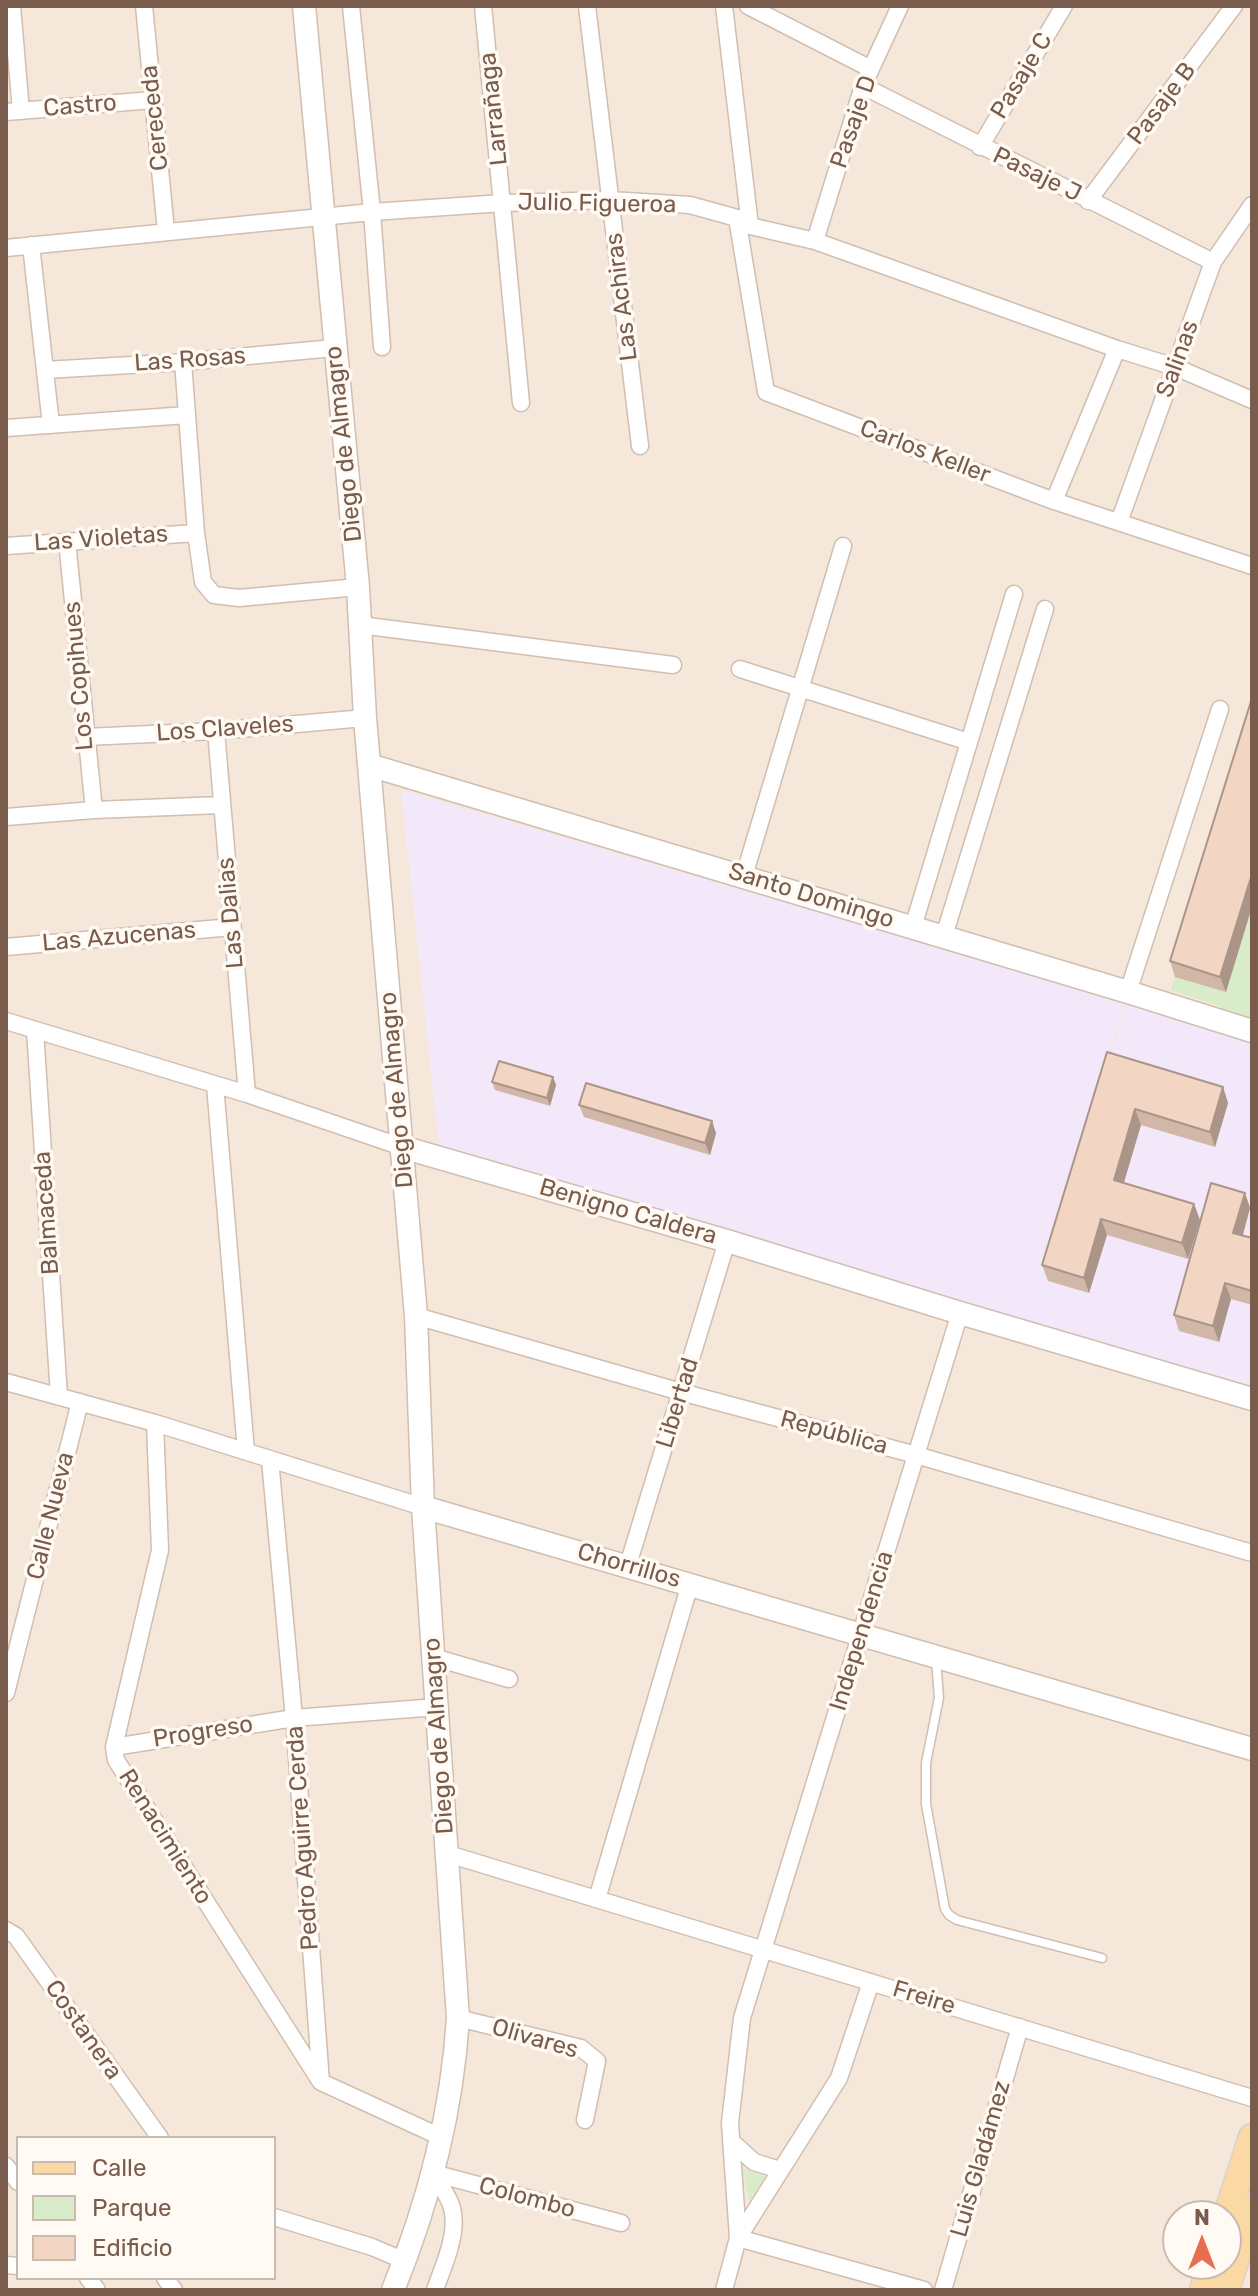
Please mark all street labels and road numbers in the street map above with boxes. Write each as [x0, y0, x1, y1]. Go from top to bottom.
street label: Pasaje C [985, 28, 1059, 124]
street label: Larrañaga [474, 51, 514, 167]
street label: Pasaje B [1122, 57, 1202, 151]
street label: Cereceda [135, 64, 175, 172]
street label: Pasaje D [825, 72, 883, 172]
street label: Castro [42, 88, 118, 124]
street label: Pasaje J [988, 141, 1086, 209]
street label: Julio Figueroa [517, 188, 677, 220]
street label: Las Achiras [600, 231, 644, 363]
street label: Salinas [1151, 317, 1205, 401]
street label: Las Rosas [133, 342, 247, 378]
street label: Diego de Almagro [319, 345, 369, 543]
street label: Carlos Keller [856, 414, 994, 490]
street label: Las Violetas [33, 520, 169, 558]
street label: Los Copihues [58, 600, 100, 752]
street label: Los Claveles [155, 710, 295, 748]
street label: Las Dalias [212, 856, 250, 970]
street label: Santo Domingo [725, 857, 897, 935]
street label: Las Azucenas [41, 916, 197, 958]
street label: Diego de Almagro [374, 991, 420, 1189]
street label: Balmaceda [28, 1150, 66, 1276]
street label: Benigno Caldera [536, 1173, 720, 1251]
street label: Libertad [651, 1354, 705, 1452]
street label: República [777, 1405, 891, 1461]
street label: Calle Nueva [21, 1449, 81, 1583]
street label: Chorrillos [574, 1538, 684, 1594]
street label: Independencia [824, 1548, 900, 1714]
street label: Diego de Almagro [418, 1637, 460, 1835]
street label: Progreso [151, 1710, 255, 1754]
street label: Pedro Aguirre Cerda [281, 1725, 325, 1951]
street label: Renacimiento [112, 1764, 218, 1910]
street label: Costanera [38, 1975, 128, 2085]
street label: Freire [889, 1975, 959, 2021]
street label: Olivares [488, 2013, 582, 2065]
street label: Luis Gladámez [945, 2077, 1017, 2241]
street label: Colombo [476, 2171, 578, 2225]

